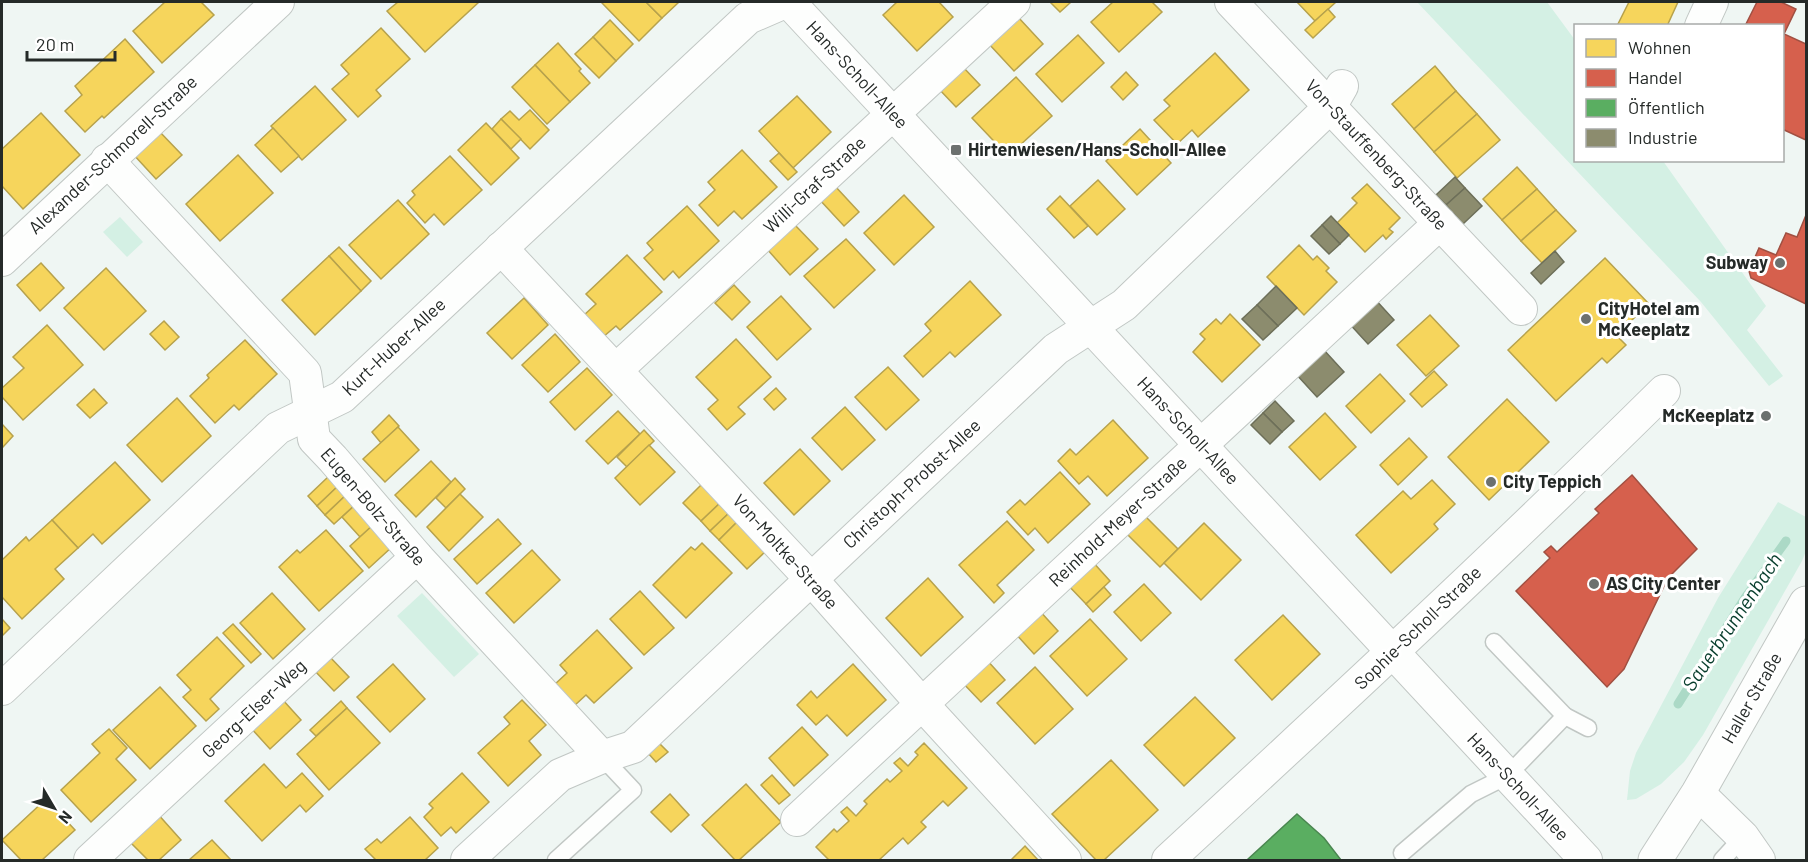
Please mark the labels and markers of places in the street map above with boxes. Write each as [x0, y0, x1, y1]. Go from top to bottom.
place label: Hirtenwiesen/Hans-Scholl-Allee [968, 138, 1226, 160]
marker: Hirtenwiesen/Hans-Scholl-Allee [949, 143, 963, 157]
place label: Subway [1706, 251, 1768, 273]
marker: Subway [1773, 256, 1787, 270]
place label: CityHotel am McKeeplatz [1598, 297, 1700, 340]
marker: CityHotel am McKeeplatz [1579, 312, 1593, 326]
place label: McKeeplatz [1662, 404, 1754, 426]
marker: McKeeplatz [1759, 409, 1773, 423]
place label: City Teppich [1503, 470, 1601, 492]
marker: City Teppich [1484, 475, 1498, 489]
place label: AS City Center [1606, 572, 1721, 594]
marker: AS City Center [1587, 577, 1601, 591]

